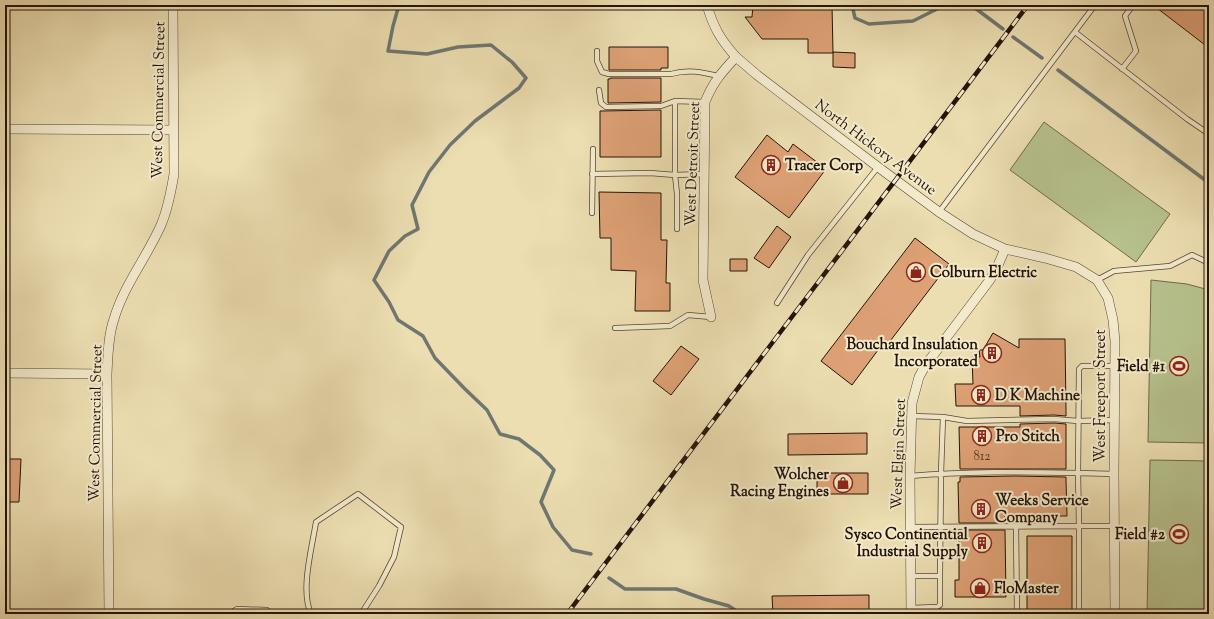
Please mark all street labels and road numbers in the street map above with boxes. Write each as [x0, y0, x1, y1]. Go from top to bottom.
street label: West Commercial Street [148, 21, 171, 179]
street label: North Hickory Avenue [810, 95, 941, 201]
street label: West Detroit Street [681, 101, 706, 227]
street label: West Freeport Street [1091, 329, 1112, 463]
street label: West Commercial Street [85, 344, 108, 502]
street label: West Elgin Street [887, 398, 912, 510]

